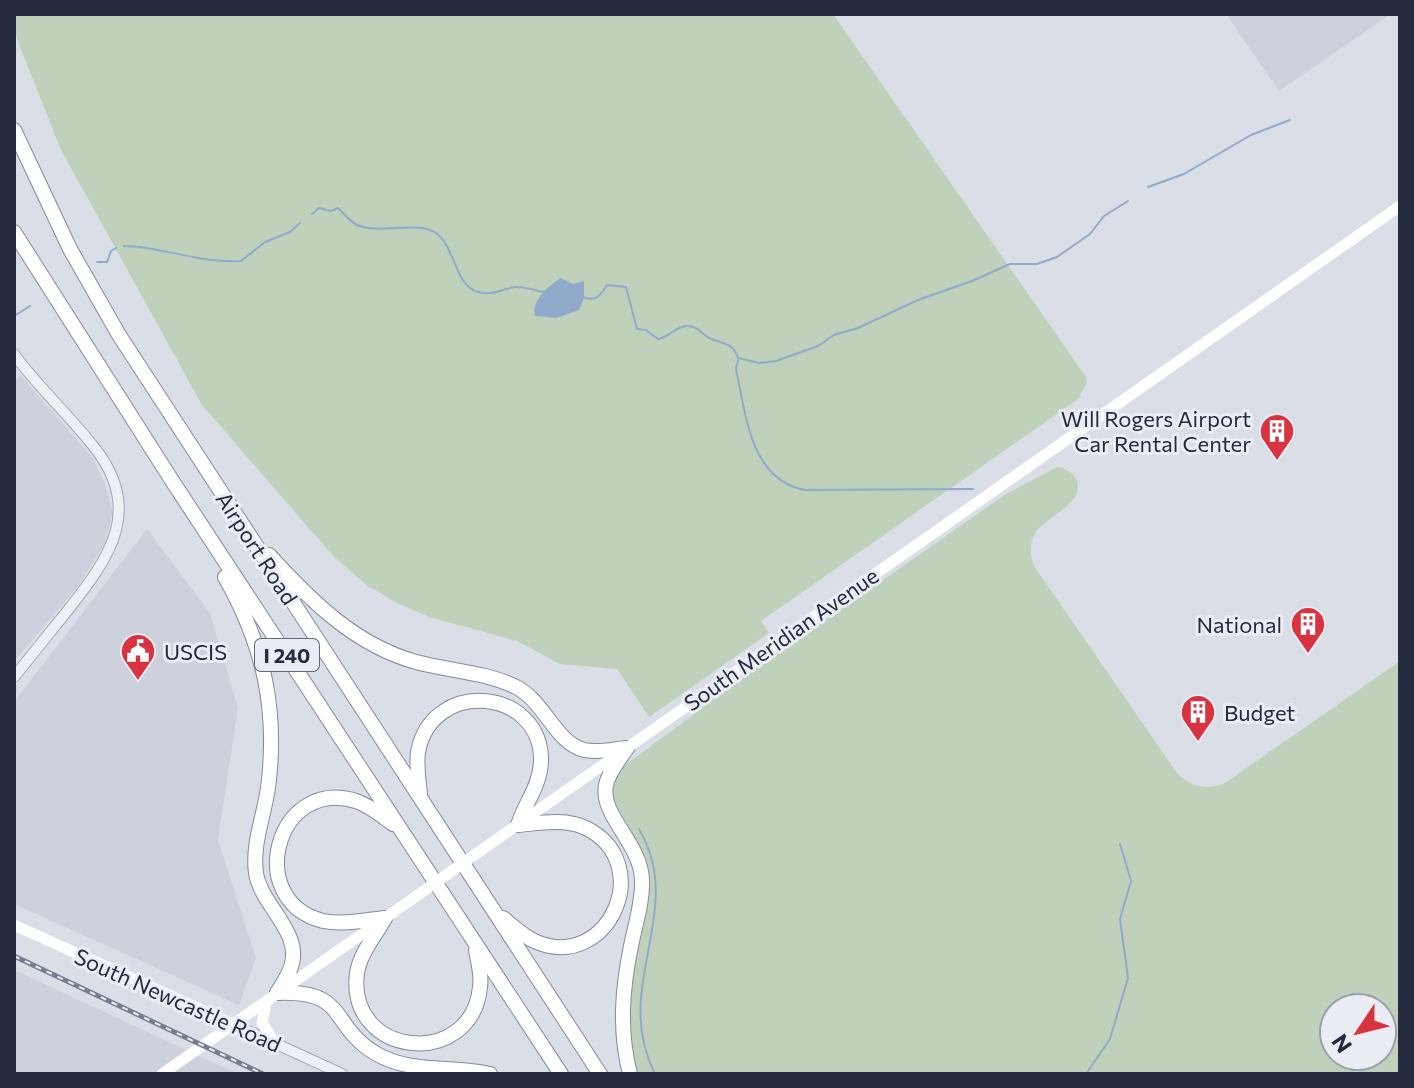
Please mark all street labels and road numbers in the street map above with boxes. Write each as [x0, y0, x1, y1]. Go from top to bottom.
street label: Airport Road [210, 486, 304, 610]
street label: South Meridian Avenue [679, 562, 883, 716]
road number: I 240 [255, 639, 319, 671]
street label: South Newcastle Road [70, 942, 286, 1058]

